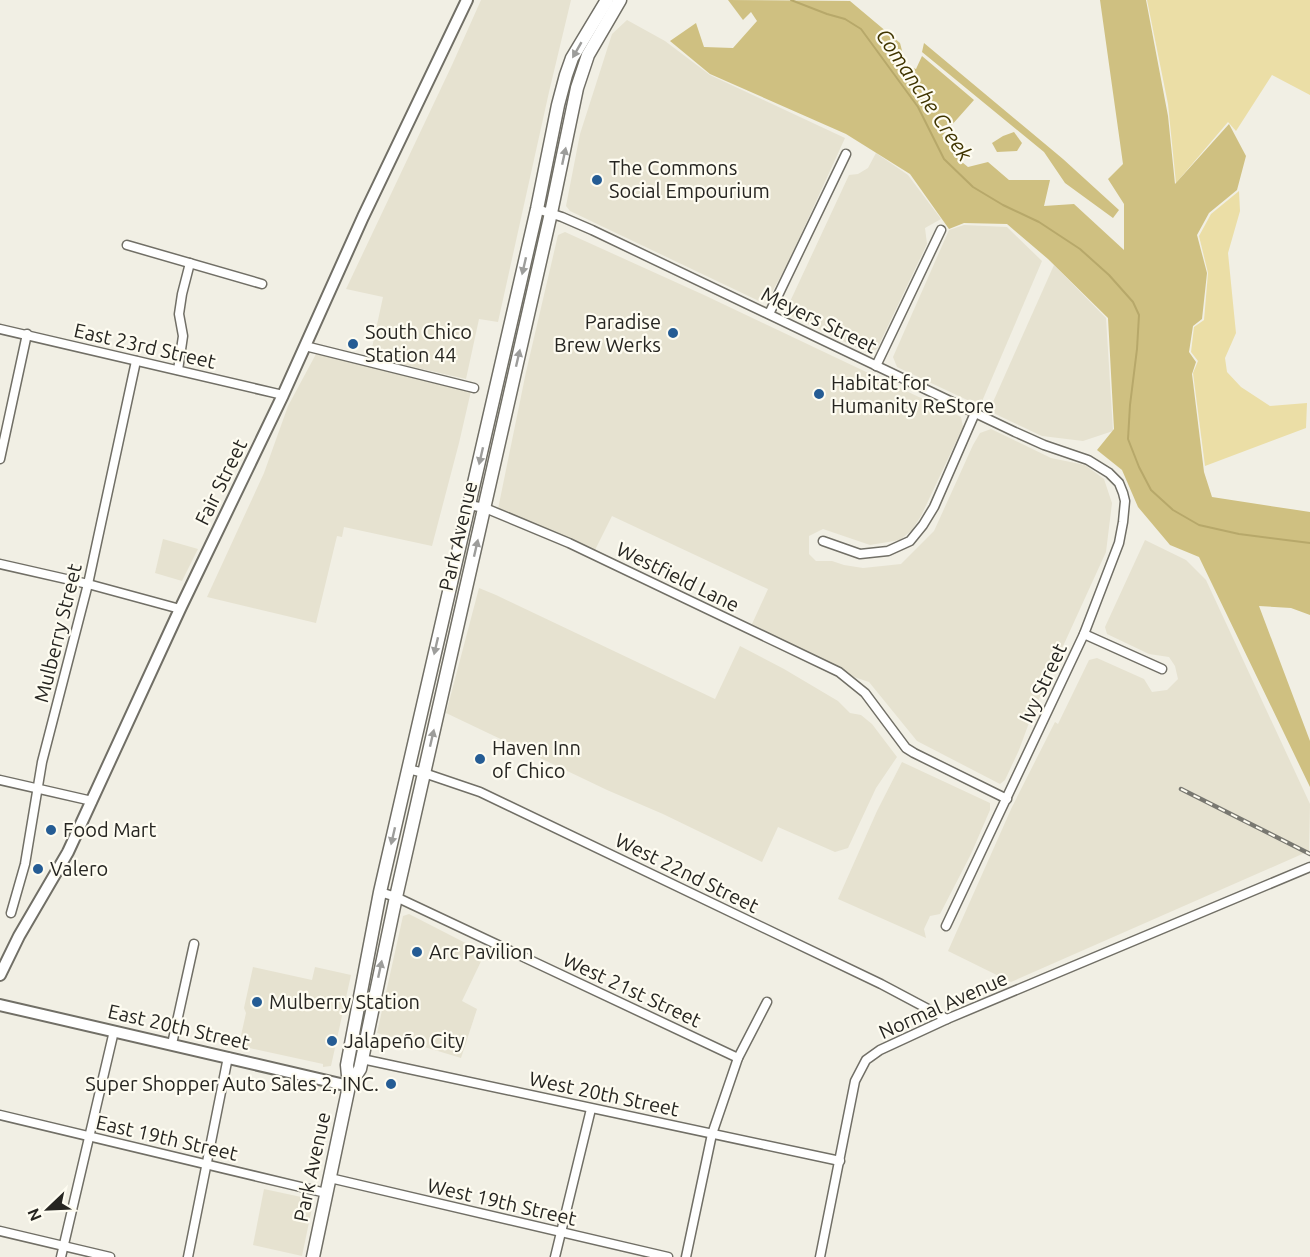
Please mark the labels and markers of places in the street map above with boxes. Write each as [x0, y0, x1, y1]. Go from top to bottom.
place label: The Commons Social Empourium [609, 156, 770, 202]
marker: The Commons Social Empourium [590, 173, 604, 187]
place label: Paradise Brew Werks [554, 310, 661, 356]
place label: South Chico Station 44 [365, 320, 472, 366]
marker: Paradise Brew Werks [666, 326, 680, 340]
marker: South Chico Station 44 [346, 337, 360, 351]
place label: Habitat for Humanity ReStore [831, 371, 994, 417]
marker: Habitat for Humanity ReStore [812, 387, 826, 401]
place label: Haven Inn of Chico [492, 736, 581, 782]
marker: Haven Inn of Chico [473, 752, 487, 766]
place label: Food Mart [63, 818, 156, 841]
marker: Food Mart [44, 823, 58, 837]
place label: Valero [50, 857, 108, 880]
marker: Valero [31, 862, 45, 876]
place label: Arc Pavilion [429, 940, 533, 963]
marker: Arc Pavilion [410, 945, 424, 959]
place label: Mulberry Station [269, 990, 420, 1013]
marker: Mulberry Station [250, 995, 264, 1009]
place label: Jalapeño City [344, 1029, 465, 1052]
marker: Jalapeño City [325, 1034, 339, 1048]
place label: Super Shopper Auto Sales 2, INC. [85, 1072, 379, 1095]
marker: Super Shopper Auto Sales 2, INC. [384, 1077, 398, 1091]

